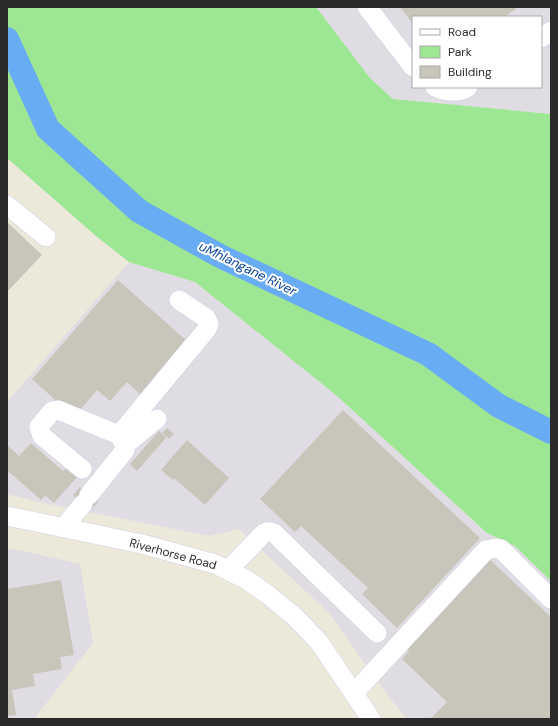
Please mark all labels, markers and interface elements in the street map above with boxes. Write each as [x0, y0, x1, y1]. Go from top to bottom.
legend [412, 16, 542, 88]
text: Road [448, 24, 476, 40]
text: Park [448, 44, 472, 60]
text: Building [448, 64, 492, 80]
water label: uMhlangane River [196, 238, 300, 300]
street label: Riverhorse Road [128, 535, 218, 573]

